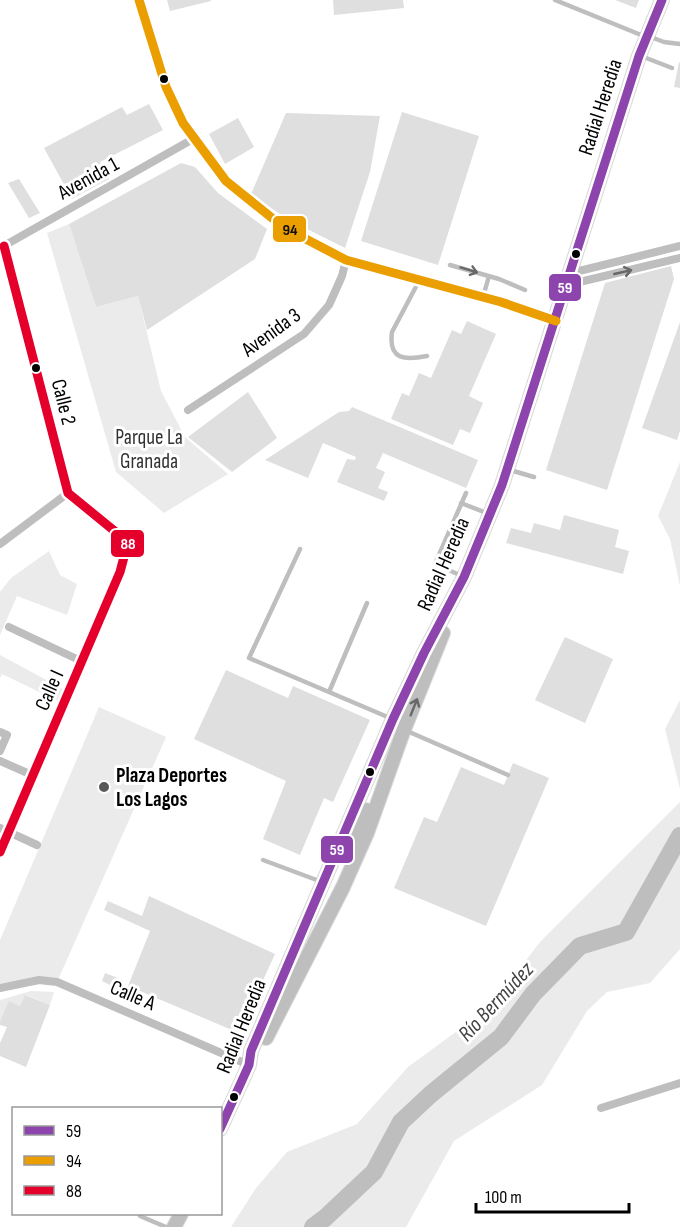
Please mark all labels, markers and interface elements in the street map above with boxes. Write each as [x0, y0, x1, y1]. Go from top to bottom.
street label: Radial Heredia [573, 56, 628, 158]
unlabelled marker [158, 73, 170, 85]
street label: Avenida 1 [53, 151, 124, 206]
line badge: 94 [272, 215, 307, 243]
text: 94 [282, 221, 298, 240]
unlabelled marker [570, 248, 582, 260]
one-way arrow [460, 265, 479, 276]
one-way arrow [613, 265, 632, 277]
line badge: 59 [548, 273, 582, 302]
text: 59 [558, 279, 572, 298]
street label: Avenida 3 [236, 303, 306, 363]
unlabelled marker [30, 362, 42, 374]
street label: Calle 2 [46, 377, 81, 428]
park label: Parque La Granada [115, 425, 183, 474]
street label: Radial Heredia [412, 514, 475, 615]
line badge: 88 [110, 529, 145, 558]
text: 88 [120, 535, 136, 554]
street label: Calle I [30, 666, 69, 714]
one-way arrow [409, 699, 420, 717]
place label: Plaza Deportes Los Lagos [116, 763, 227, 812]
unlabelled marker [364, 766, 376, 778]
marker: Plaza Deportes Los Lagos [97, 780, 111, 794]
line badge: 59 [320, 835, 354, 864]
text: 59 [330, 841, 344, 860]
water label: Río Bermúdez [453, 956, 541, 1047]
street label: Calle A [107, 975, 160, 1016]
street label: Radial Heredia [211, 975, 272, 1077]
unlabelled marker [228, 1091, 240, 1103]
legend [12, 1107, 222, 1215]
text: 59 [66, 1121, 81, 1142]
text: 94 [66, 1151, 82, 1172]
scale bar [476, 1176, 629, 1214]
text: 88 [66, 1181, 82, 1202]
text: 100 m [485, 1187, 522, 1208]

